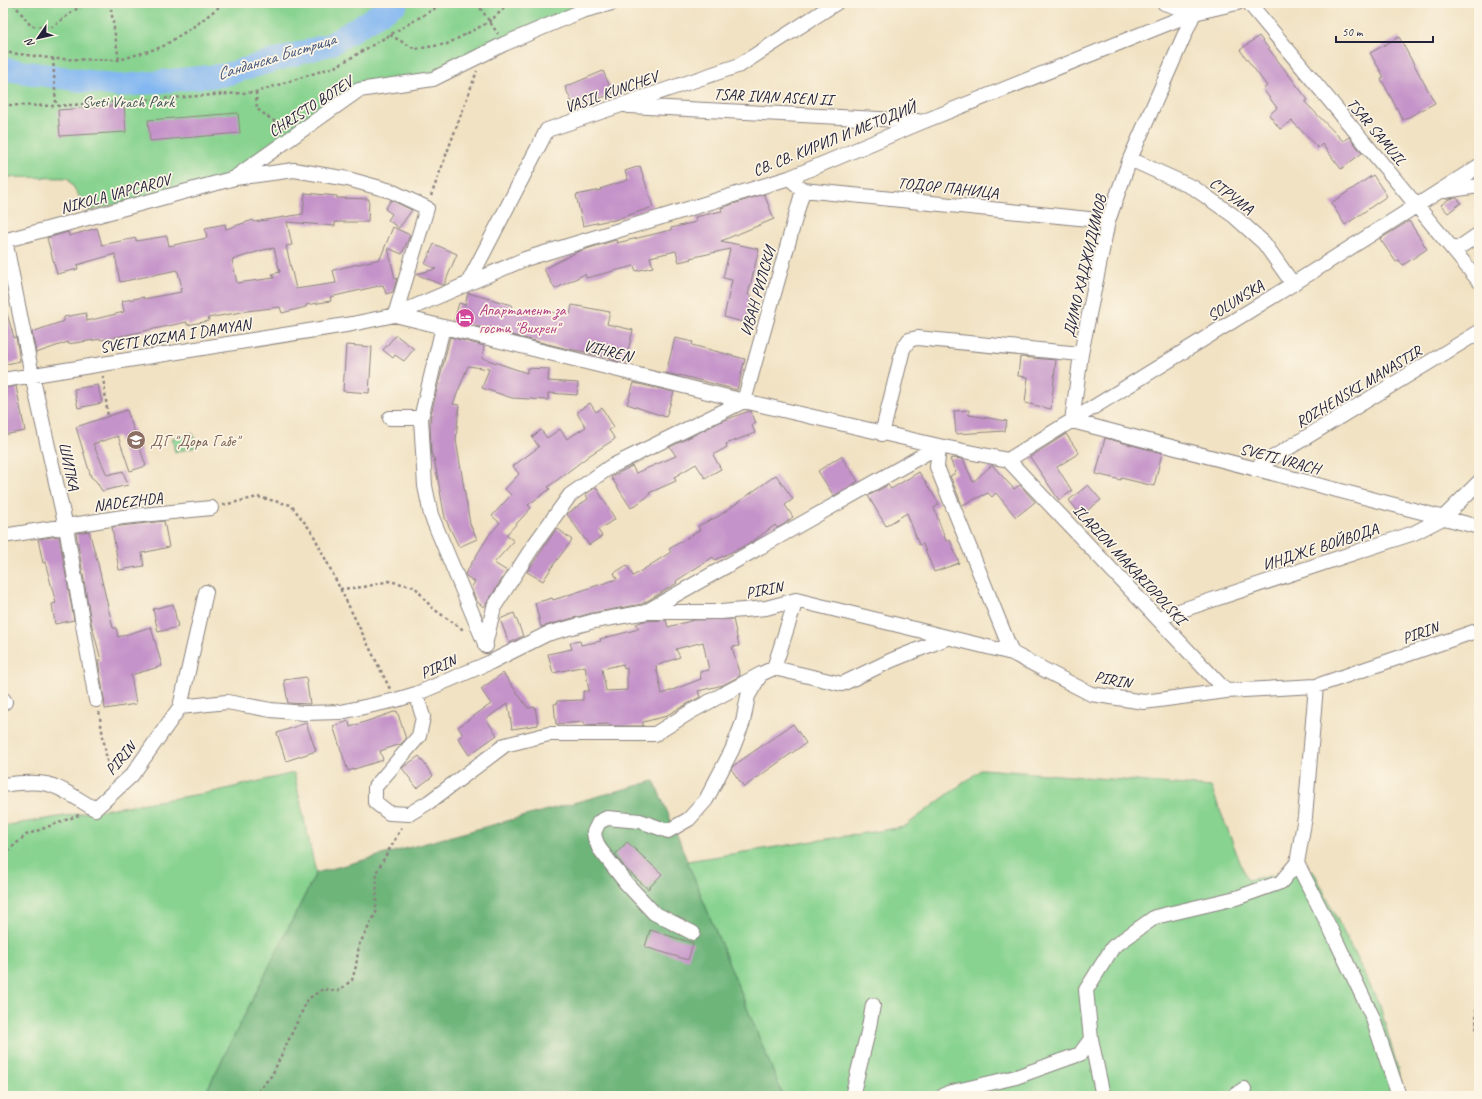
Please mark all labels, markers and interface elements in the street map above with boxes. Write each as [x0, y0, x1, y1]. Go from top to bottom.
north arrow [18, 18, 58, 58]
scale bar [1336, 18, 1433, 44]
text: 50 m [1342, 24, 1364, 40]
water label: Санданска Бистрица [214, 28, 340, 84]
text: N [21, 35, 37, 50]
street label: VASIL KUNCHEV [562, 66, 663, 117]
street label: CHRISTO BOTEV [265, 70, 359, 142]
street label: TSAR IVAN ASEN II [713, 84, 836, 110]
park label: Sveti Vrach Park [82, 92, 175, 112]
street label: TSAR SAMUIL [1342, 94, 1410, 170]
street label: СВ. СВ. КИРИЛ И МЕТОДИЙ [750, 96, 922, 181]
street label: NIKOLA VAPCAROV [58, 169, 175, 218]
street label: ТОДОР ПАНИЦА [896, 173, 1000, 203]
street label: СТРУМА [1205, 173, 1258, 219]
street label: ДИМО ХАДЖИДИМОВ [1059, 191, 1112, 339]
street label: ИВАН РИЛСКИ [736, 242, 781, 338]
street label: SOLUNSKA [1204, 275, 1268, 326]
place label: Апартамент за гости "Вихрен" [479, 300, 567, 338]
hotel icon: Апартамент за гости "Вихрен" [454, 307, 476, 329]
street label: SVETI KOZMA I DAMYAN [98, 314, 254, 358]
street label: VIHREN [582, 335, 636, 367]
street label: ROZHENSKI MANASTIR [1292, 340, 1427, 432]
school or university icon: ДГ "Дора Габе" [125, 429, 147, 451]
place label: ДГ "Дора Габе" [150, 431, 243, 451]
street label: SVETI VRACH [1237, 439, 1325, 480]
street label: ШИПКА [54, 440, 84, 493]
street label: NADEZHDA [92, 488, 165, 516]
street label: ILARION MAKARIOPOLSKI [1068, 501, 1193, 631]
street label: ИНДЖЕ ВОЙВОДА [1260, 519, 1382, 575]
street label: PIRIN [744, 576, 787, 603]
street label: PIRIN [1400, 616, 1444, 648]
street label: PIRIN [417, 649, 462, 683]
street label: PIRIN [1093, 667, 1136, 694]
street label: PIRIN [101, 736, 142, 779]

